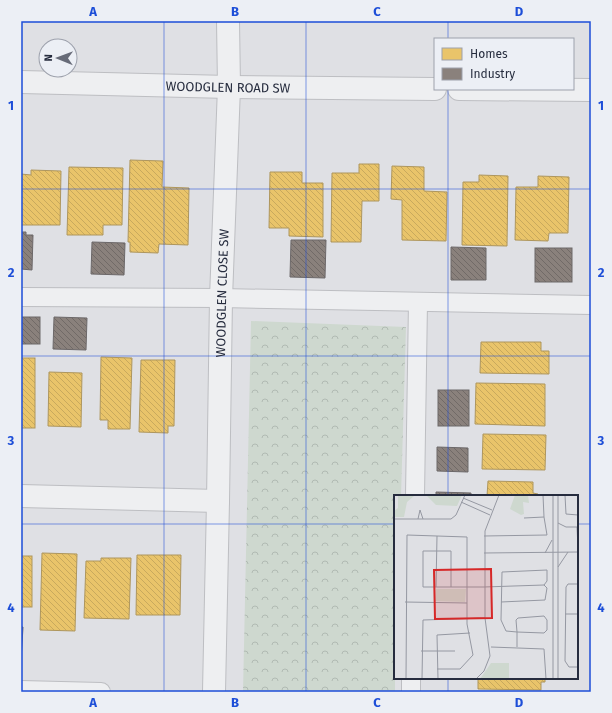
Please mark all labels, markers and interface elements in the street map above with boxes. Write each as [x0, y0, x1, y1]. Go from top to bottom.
text: A [88, 4, 97, 19]
text: B [231, 4, 239, 19]
text: C [373, 4, 381, 19]
text: D [515, 4, 524, 19]
north arrow [38, 38, 78, 78]
legend [434, 38, 574, 90]
text: Homes [470, 47, 508, 61]
text: N [42, 54, 55, 62]
text: Industry [470, 67, 515, 81]
street label: WOODGLEN ROAD SW [165, 78, 291, 96]
text: 1 [8, 98, 14, 113]
text: 1 [598, 98, 604, 113]
street label: WOODGLEN CLOSE SW [213, 228, 232, 357]
text: 2 [8, 265, 15, 280]
text: 2 [598, 265, 605, 280]
text: 3 [7, 433, 15, 448]
text: 3 [597, 433, 605, 448]
inset map [394, 495, 578, 679]
text: 4 [7, 600, 15, 615]
text: 4 [597, 600, 605, 615]
text: A [88, 695, 97, 710]
text: B [231, 695, 239, 710]
text: C [373, 695, 381, 710]
text: D [515, 695, 524, 710]

